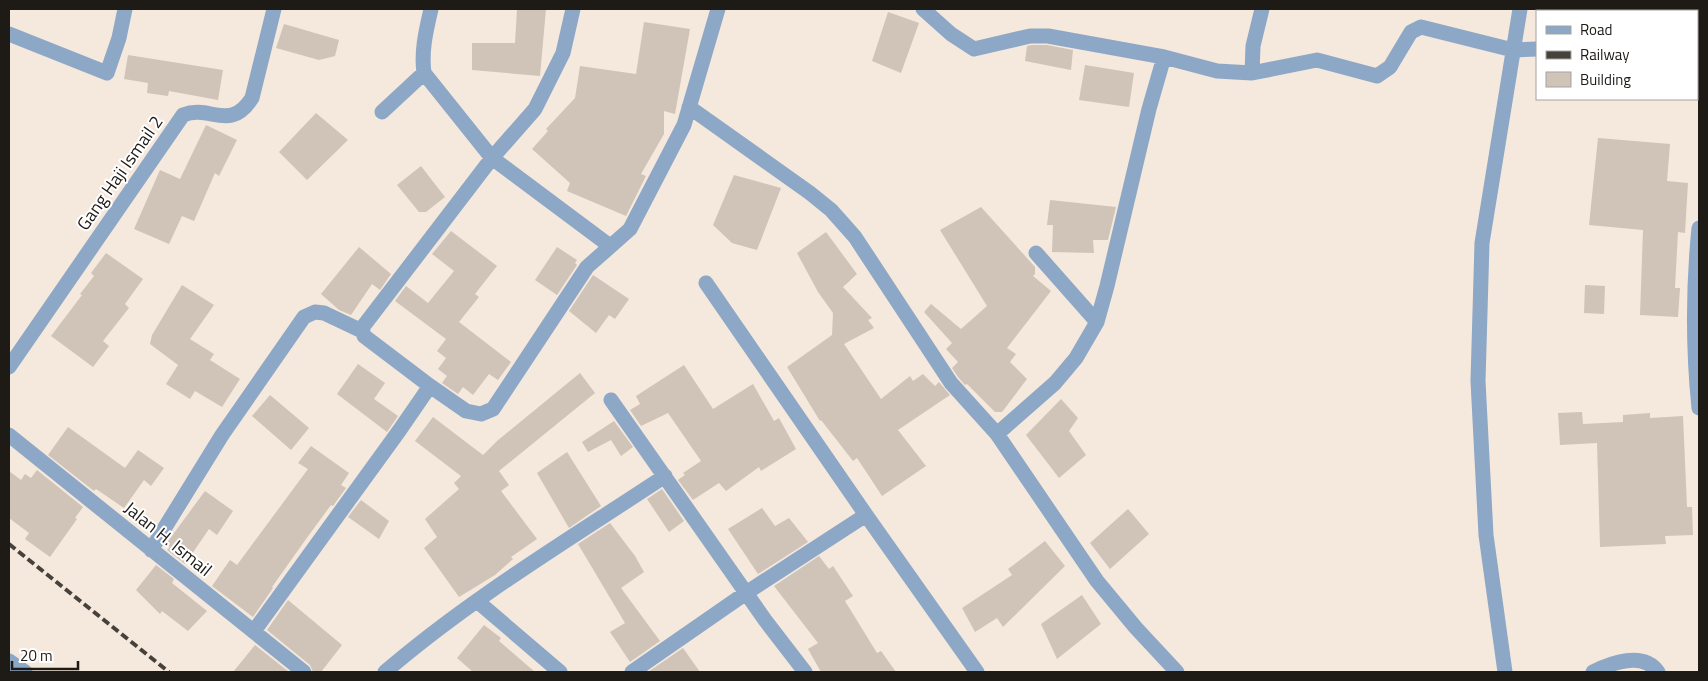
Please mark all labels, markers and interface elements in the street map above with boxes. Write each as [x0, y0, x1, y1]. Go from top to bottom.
legend [1536, 10, 1698, 100]
text: Road [1580, 18, 1612, 41]
text: Railway [1580, 43, 1630, 66]
text: Building [1580, 68, 1631, 91]
street label: Gang Haji Ismail 2 [70, 110, 169, 236]
street label: Jalan H. Ismail [119, 495, 218, 582]
scale bar [12, 638, 79, 670]
text: 20 m [20, 644, 53, 667]

